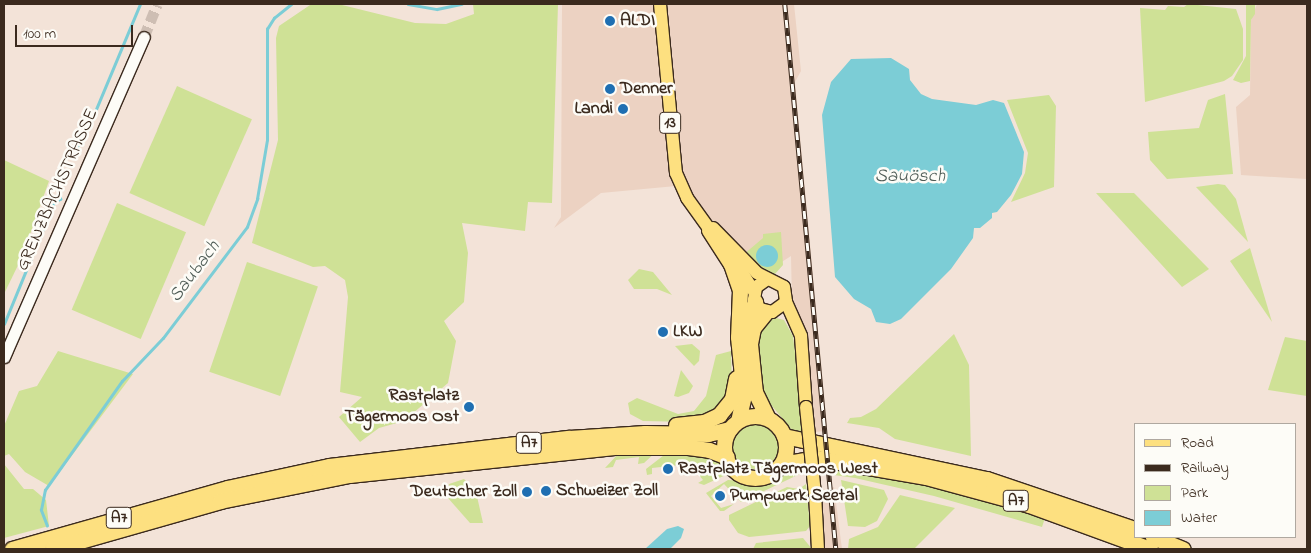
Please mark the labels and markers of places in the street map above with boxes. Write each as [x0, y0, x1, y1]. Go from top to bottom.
place label: ALDI [620, 10, 655, 32]
marker: ALDI [604, 15, 616, 27]
place label: Denner [620, 78, 673, 100]
marker: Denner [604, 83, 616, 95]
place label: Landi [574, 98, 613, 120]
marker: Landi [617, 103, 629, 115]
place label: LKW [673, 321, 702, 343]
marker: LKW [657, 326, 669, 338]
place label: Rastplatz Tägermoos Ost [344, 386, 459, 428]
marker: Rastplatz Tägermoos Ost [463, 401, 475, 413]
place label: Rastplatz Tägermoos West [678, 458, 878, 480]
marker: Rastplatz Tägermoos West [662, 463, 674, 475]
place label: Schweizer Zoll [556, 480, 658, 502]
place label: Deutscher Zoll [410, 481, 517, 503]
marker: Schweizer Zoll [540, 485, 552, 497]
place label: Pumpwerk Seetal [730, 485, 858, 507]
marker: Deutscher Zoll [521, 486, 533, 498]
marker: Pumpwerk Seetal [714, 490, 726, 502]

